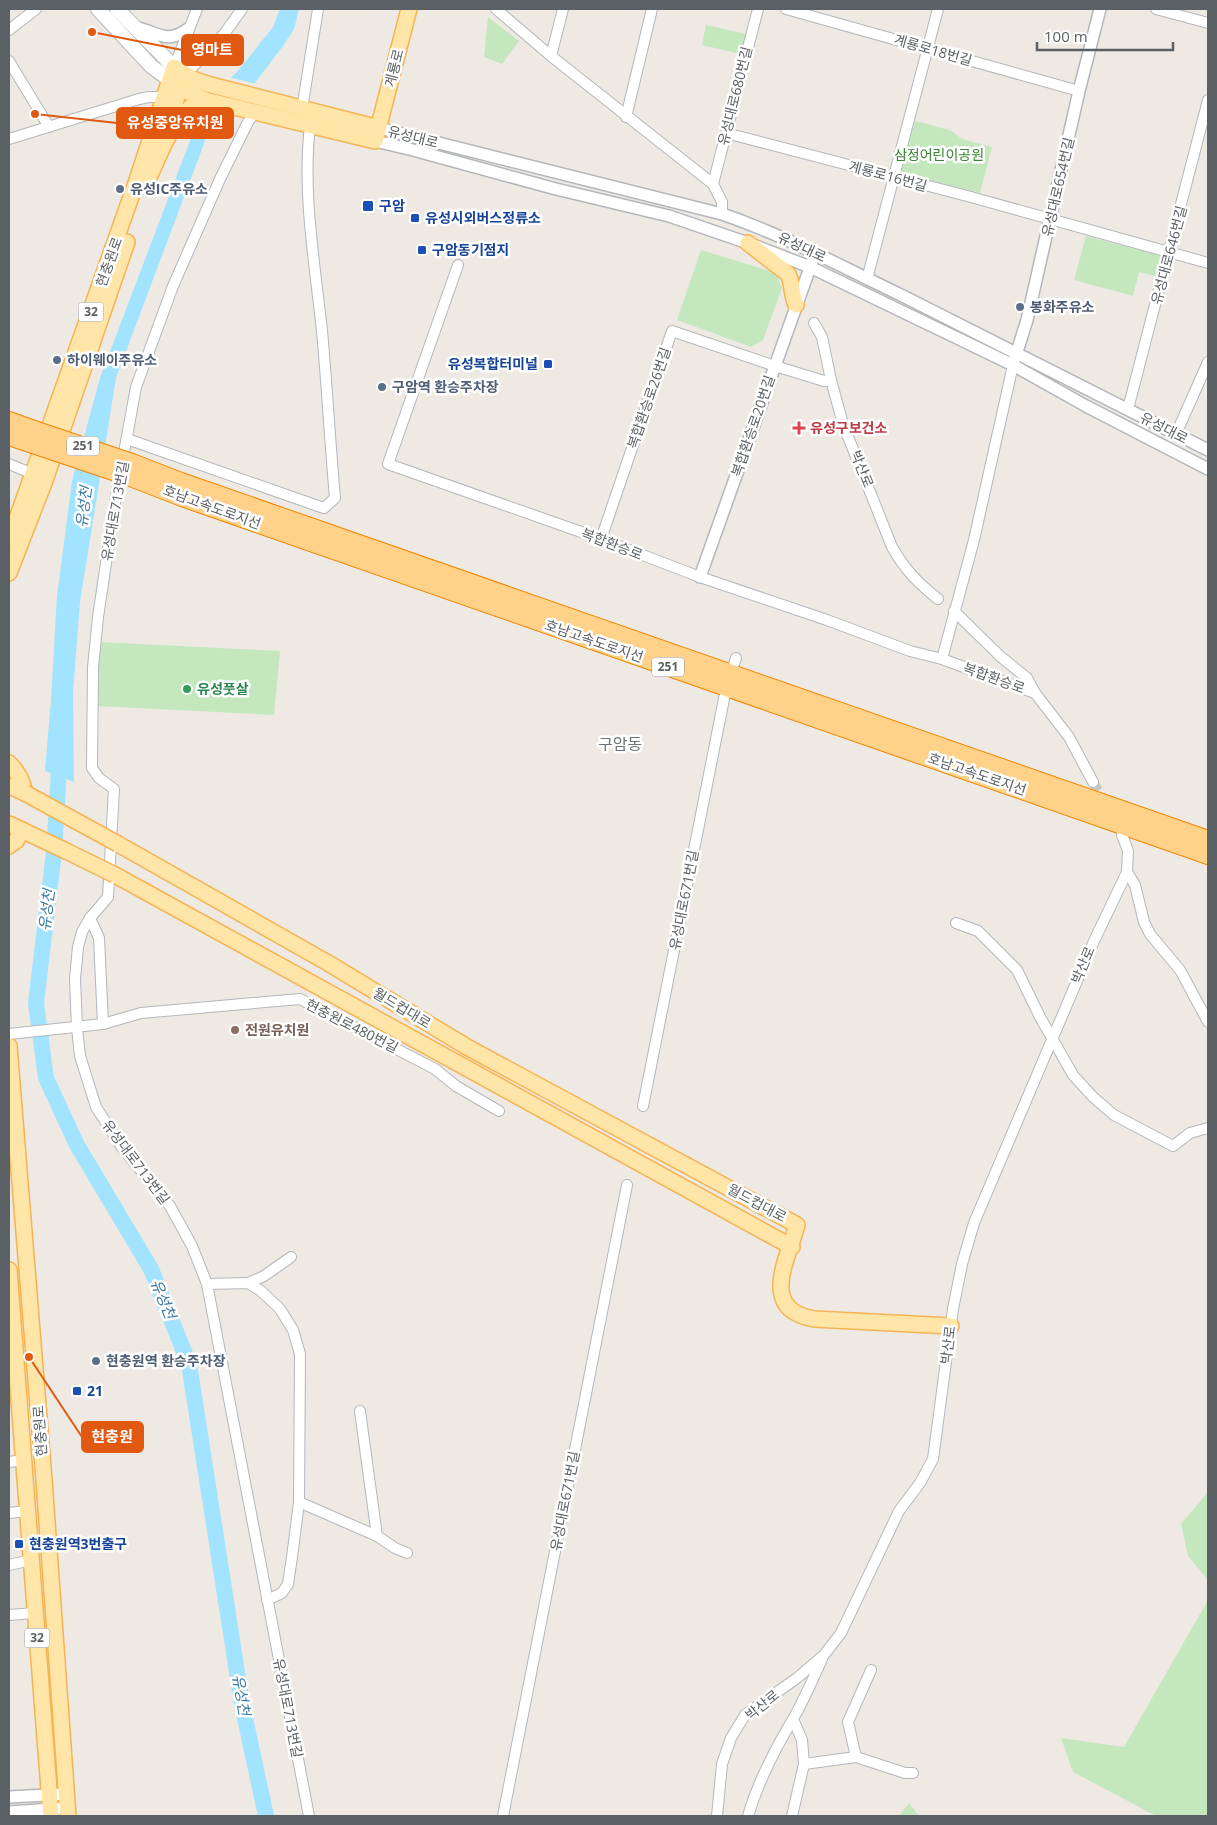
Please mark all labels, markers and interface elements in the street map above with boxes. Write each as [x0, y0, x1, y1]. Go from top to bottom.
scale bar [1037, 20, 1173, 52]
text: 100 m [1044, 26, 1088, 46]
street label: 계룡로18번길 [892, 29, 974, 70]
callout: 영마트 [182, 35, 243, 65]
text: 영마트 [191, 39, 233, 59]
street label: 유성대로680번길 [713, 44, 756, 147]
street label: 계룡로 [380, 47, 407, 89]
callout: 유성중앙유치원 [117, 108, 233, 138]
text: 유성중앙유치원 [127, 112, 223, 132]
street label: 유성대로 [386, 121, 441, 152]
street label: 유성대로654번길 [1037, 135, 1078, 238]
park label: 삼정어린이공원 [894, 145, 984, 164]
street label: 계룡로16번길 [847, 156, 929, 195]
place label: 유성IC주유소 [130, 179, 208, 198]
marker: 유성IC주유소 [114, 183, 126, 195]
place label: 구암 [379, 196, 405, 215]
marker: 구암 [361, 199, 375, 213]
street label: 유성대로646번길 [1146, 203, 1191, 306]
place label: 유성시외버스정류소 [425, 208, 541, 227]
marker: 유성시외버스정류소 [409, 212, 421, 224]
street label: 유성대로 [775, 227, 830, 266]
street label: 현충원로 [91, 234, 126, 289]
place label: 구암동기점지 [432, 240, 509, 259]
marker: 구암동기점지 [416, 244, 428, 256]
place label: 봉화주유소 [1030, 297, 1095, 316]
marker: 봉화주유소 [1014, 301, 1026, 313]
road number: 32 [78, 302, 104, 322]
street label: 복합환승로26번길 [622, 345, 675, 451]
place label: 하이웨이주유소 [67, 350, 157, 369]
marker: 하이웨이주유소 [51, 354, 63, 366]
place label: 유성복합터미널 [448, 354, 538, 373]
marker: 유성복합터미널 [542, 358, 554, 370]
street label: 복합환승로20번길 [726, 373, 779, 479]
place label: 구암역 환승주차장 [392, 377, 499, 396]
marker: 구암역 환승주차장 [376, 381, 388, 393]
street label: 유성대로 [1137, 407, 1192, 448]
place label: 유성구보건소 [810, 418, 887, 437]
marker: 유성구보건소 [792, 421, 806, 435]
road number: 251 [67, 436, 99, 456]
street label: 박산로 [846, 447, 879, 490]
street label: 유성대로713번길 [96, 459, 133, 562]
street label: 호남고속도로지선 [161, 480, 264, 533]
water label: 유성천 [71, 483, 96, 529]
street label: 복합환승로 [579, 523, 646, 564]
street label: 호남고속도로지선 [542, 615, 646, 666]
road number: 251 [652, 658, 684, 676]
street label: 복합환승로 [961, 658, 1028, 698]
place label: 유성풋살 [197, 679, 249, 698]
marker: 유성풋살 [181, 683, 193, 695]
district label: 구암동 [598, 733, 642, 755]
street label: 호남고속도로지선 [925, 748, 1029, 799]
street label: 유성대로671번길 [665, 848, 702, 951]
water label: 유성천 [34, 886, 59, 932]
street label: 박산로 [1066, 943, 1099, 986]
street label: 월드컵대로 [370, 983, 435, 1032]
street label: 현충원로480번길 [303, 994, 402, 1057]
place label: 전원유치원 [245, 1020, 309, 1039]
marker: 전원유치원 [229, 1024, 241, 1036]
street label: 유성대로713번길 [98, 1116, 174, 1208]
street label: 월드컵대로 [724, 1179, 790, 1226]
water label: 유성천 [147, 1276, 182, 1324]
street label: 박산로 [936, 1324, 959, 1365]
place label: 현충원역 환승주차장 [106, 1351, 226, 1370]
marker: 현충원역 환승주차장 [90, 1355, 102, 1367]
place label: 21 [87, 1381, 103, 1400]
marker: 21 [71, 1385, 83, 1397]
street label: 현충원로 [28, 1405, 51, 1457]
callout: 현충원 [82, 1422, 143, 1452]
text: 현충원 [91, 1426, 133, 1446]
street label: 유성대로671번길 [546, 1449, 583, 1552]
place label: 현충원역3번출구 [29, 1534, 127, 1553]
marker: 현충원역3번출구 [13, 1538, 25, 1550]
road number: 32 [24, 1629, 50, 1648]
street label: 유성대로713번길 [270, 1656, 307, 1759]
water label: 유성천 [229, 1673, 256, 1719]
street label: 박산로 [741, 1685, 783, 1724]

